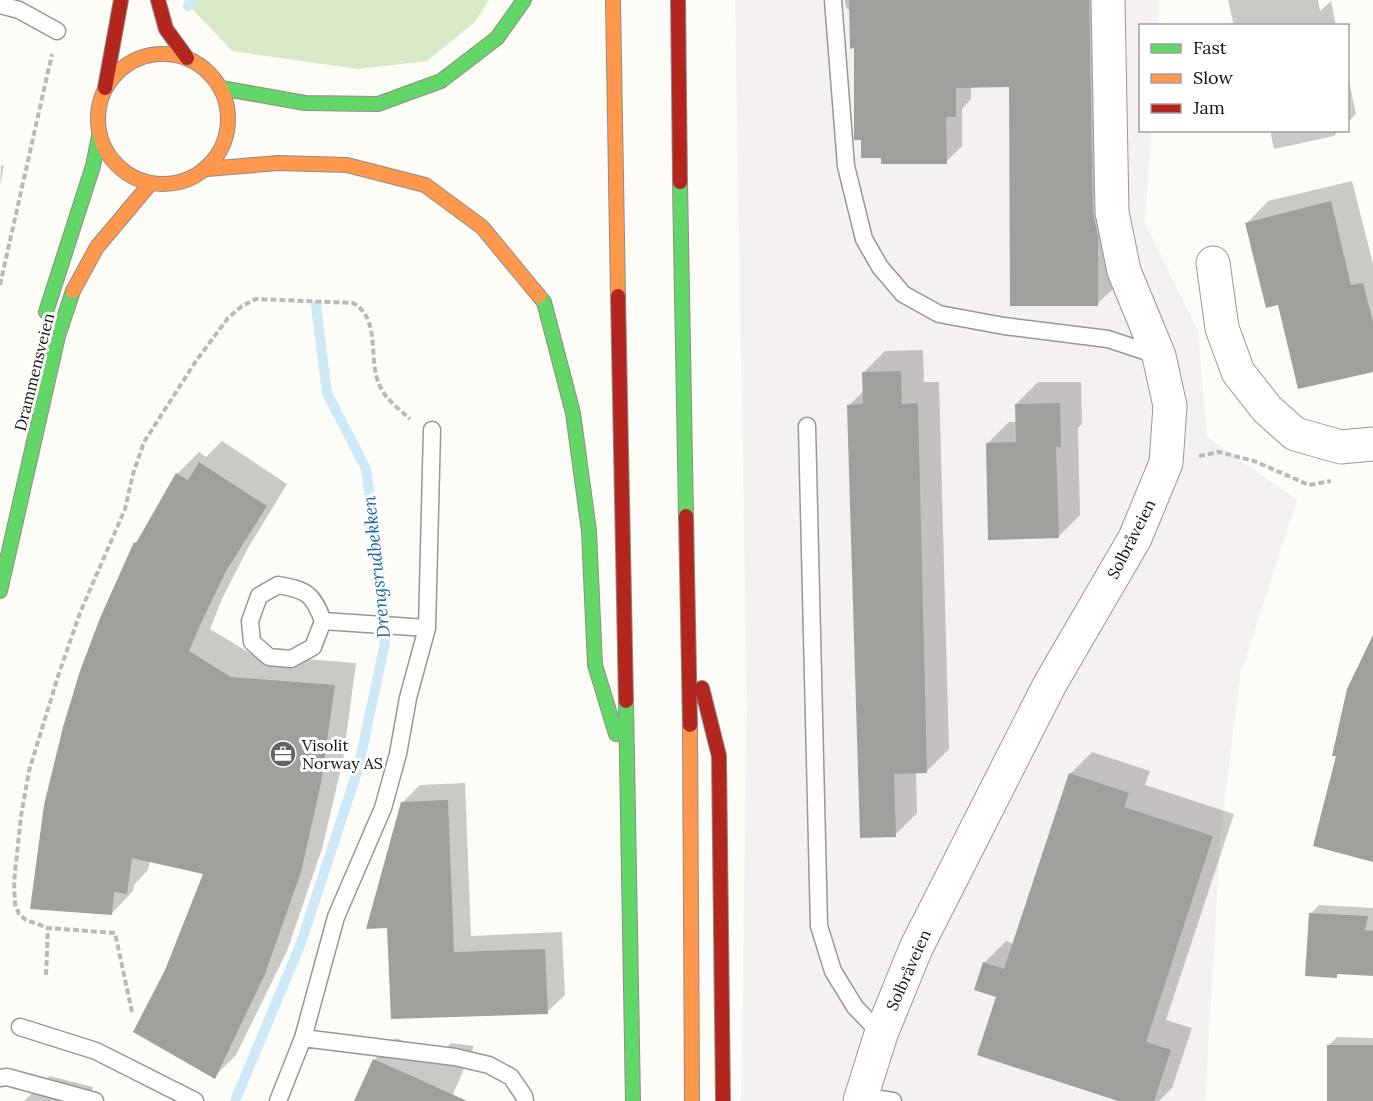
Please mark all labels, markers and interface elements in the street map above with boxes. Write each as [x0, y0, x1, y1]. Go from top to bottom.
legend [1139, 24, 1349, 132]
text: Fast [1193, 36, 1227, 59]
text: Slow [1193, 66, 1233, 89]
text: Jam [1192, 96, 1225, 119]
street label: Drammensveien [10, 311, 58, 433]
water label: Drengsrudbekken [357, 495, 395, 639]
street label: Solbråveien [1102, 496, 1160, 582]
place label: Visolit Norway AS [301, 735, 383, 773]
office icon: Visolit Norway AS [268, 739, 298, 769]
street label: Solbråveien [881, 926, 935, 1014]

